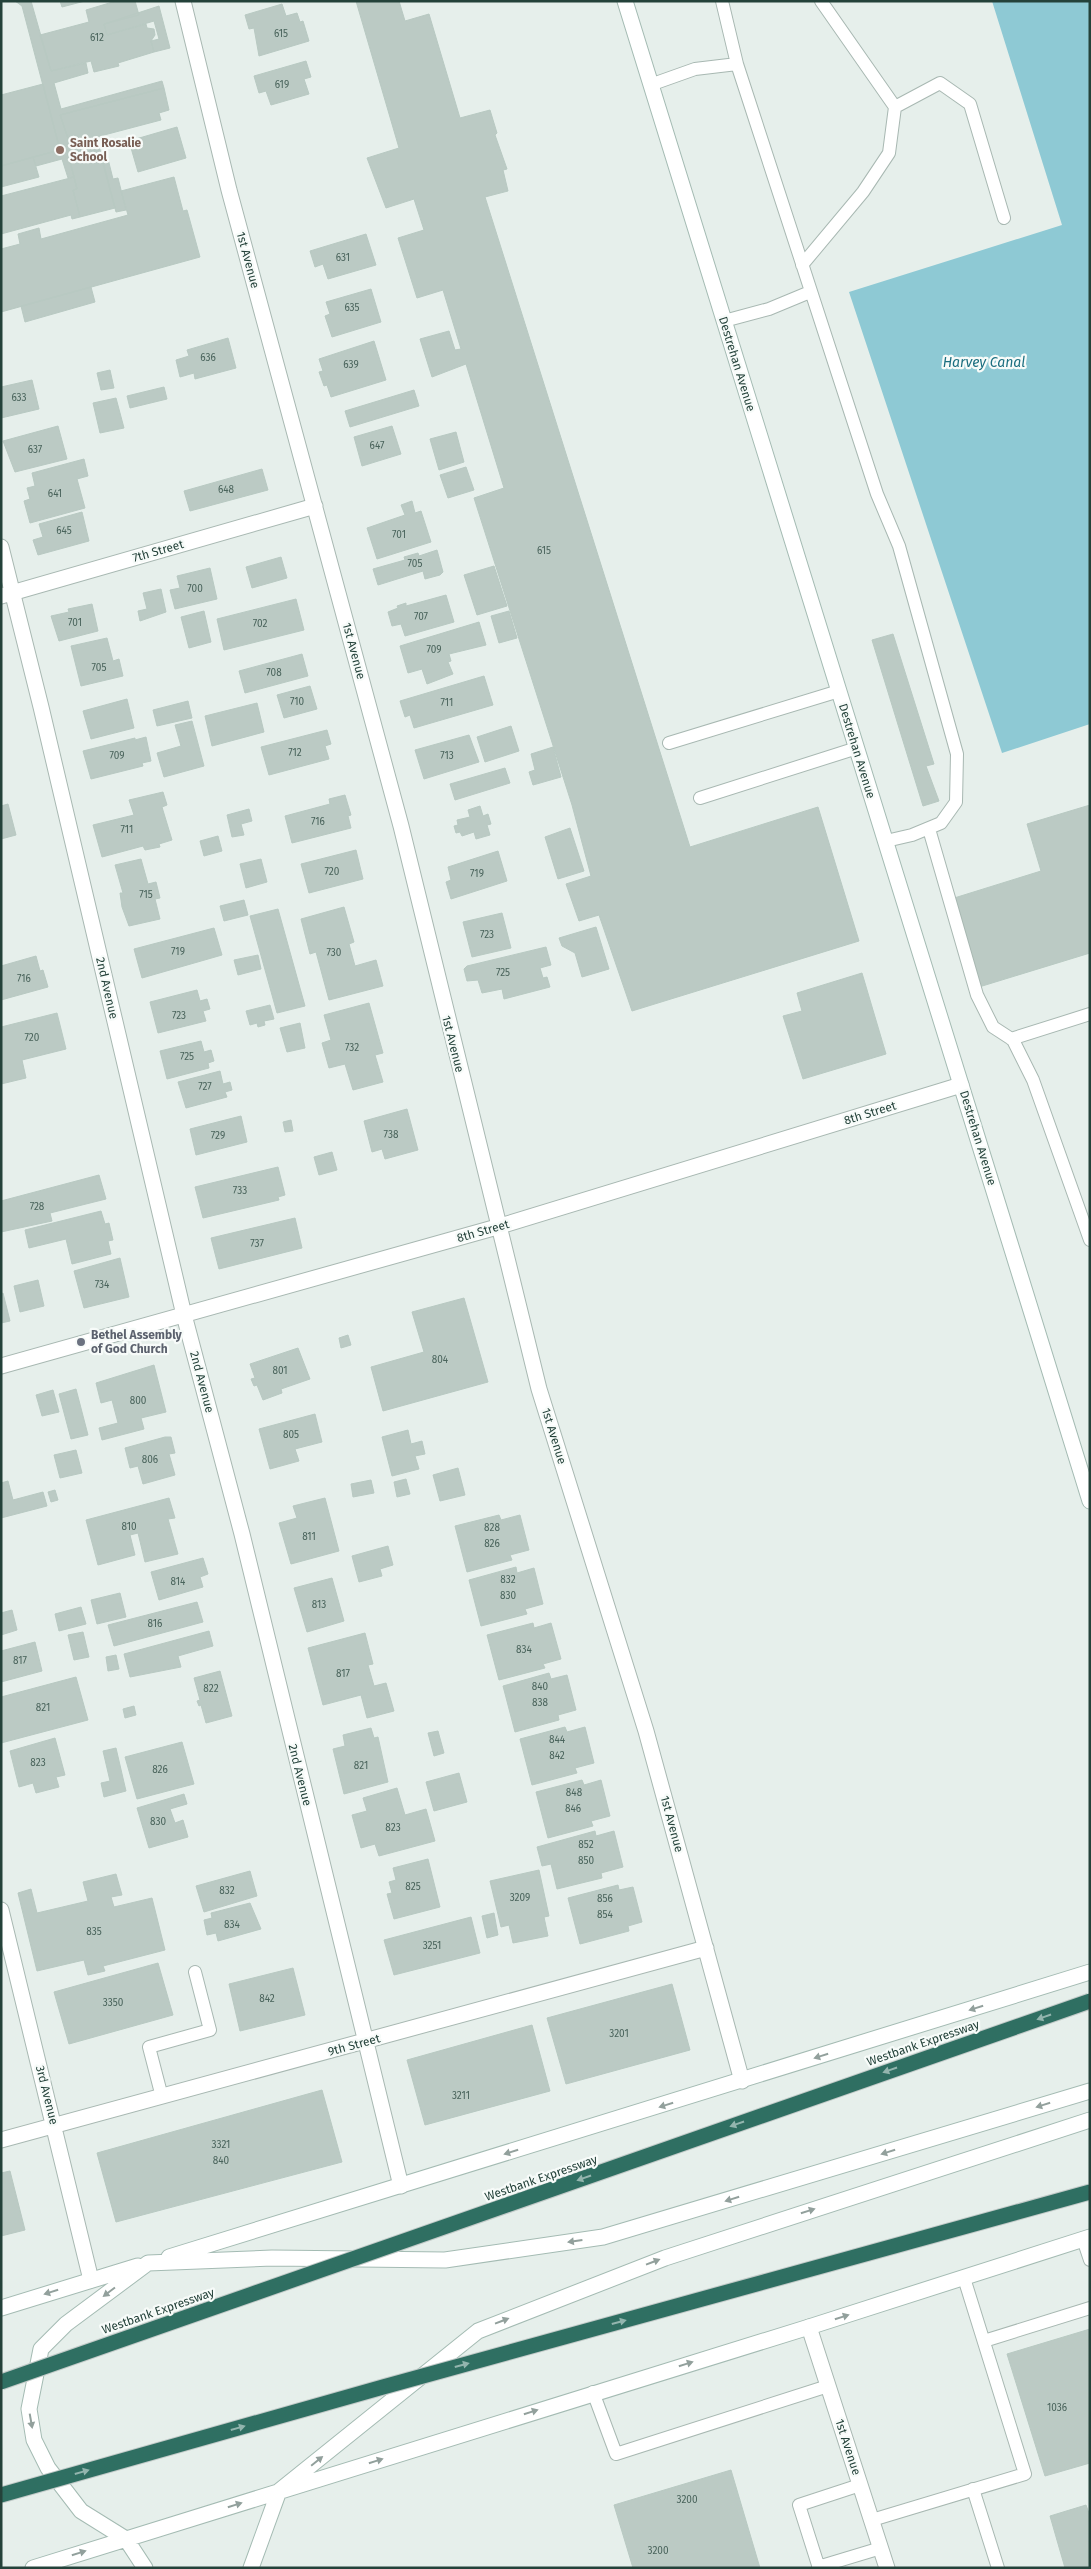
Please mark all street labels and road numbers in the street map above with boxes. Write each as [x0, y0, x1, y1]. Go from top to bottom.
street label: 1st Avenue [234, 230, 262, 290]
street label: Destrehan Avenue [716, 315, 758, 413]
street label: 7th Street [131, 537, 186, 565]
street label: 1st Avenue [340, 621, 368, 681]
street label: Destrehan Avenue [836, 702, 878, 800]
street label: 2nd Avenue [93, 956, 121, 1020]
street label: 1st Avenue [439, 1014, 467, 1074]
street label: Destrehan Avenue [957, 1089, 999, 1187]
street label: 8th Street [842, 1098, 898, 1128]
street label: 8th Street [455, 1217, 511, 1245]
street label: 2nd Avenue [187, 1350, 217, 1414]
street label: 1st Avenue [539, 1406, 569, 1466]
street label: 2nd Avenue [286, 1743, 314, 1807]
street label: 1st Avenue [658, 1794, 686, 1854]
street label: Westbank Expressway [865, 2017, 981, 2069]
street label: 9th Street [326, 2031, 382, 2059]
street label: 3rd Avenue [33, 2064, 61, 2126]
street label: Westbank Expressway [483, 2152, 599, 2204]
street label: Westbank Expressway [100, 2285, 216, 2337]
street label: 1st Avenue [832, 2417, 864, 2477]

